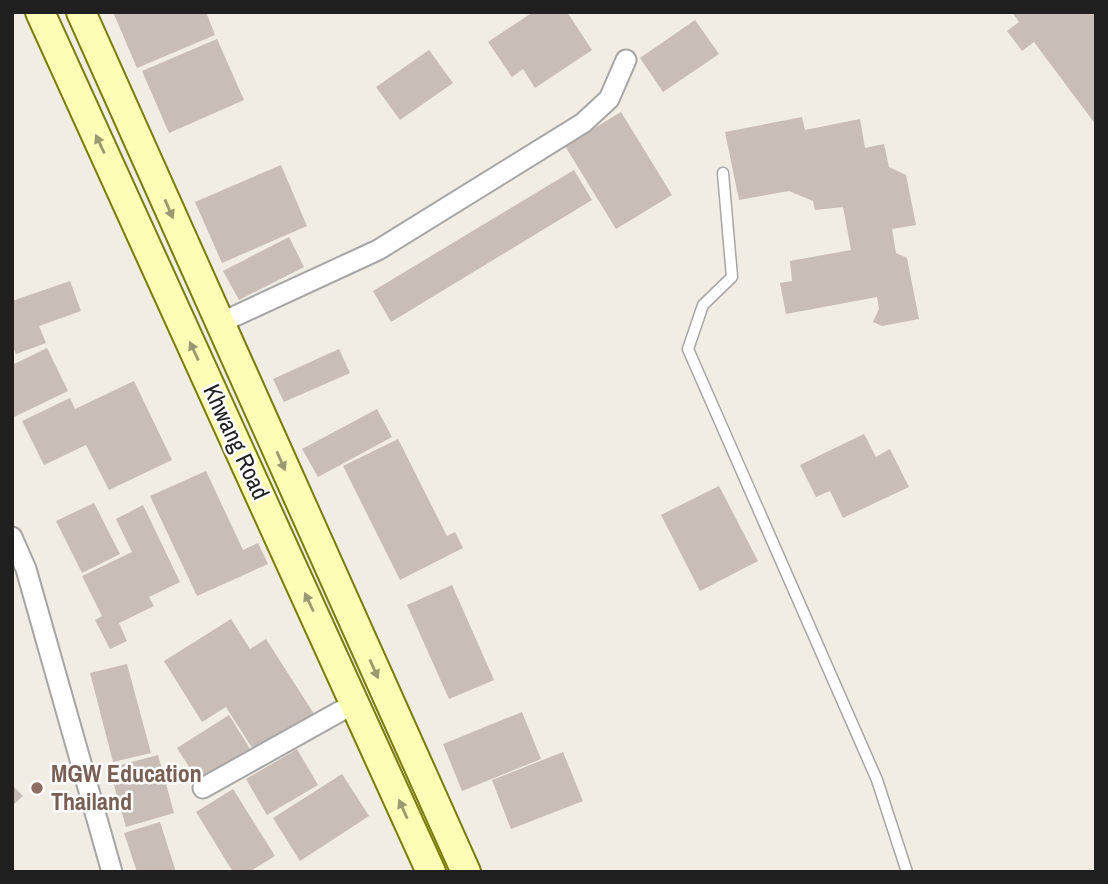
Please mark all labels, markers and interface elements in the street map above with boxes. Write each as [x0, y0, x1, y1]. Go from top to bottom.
one-way arrow [94, 134, 106, 154]
one-way arrow [163, 199, 175, 219]
one-way arrow [189, 341, 200, 361]
street label: Khwang Road [196, 379, 278, 504]
one-way arrow [276, 451, 287, 472]
one-way arrow [303, 592, 315, 612]
one-way arrow [368, 659, 380, 679]
place label: MGW Education Thailand [51, 757, 202, 817]
marker: MGW Education Thailand [29, 780, 45, 796]
one-way arrow [397, 799, 408, 820]

